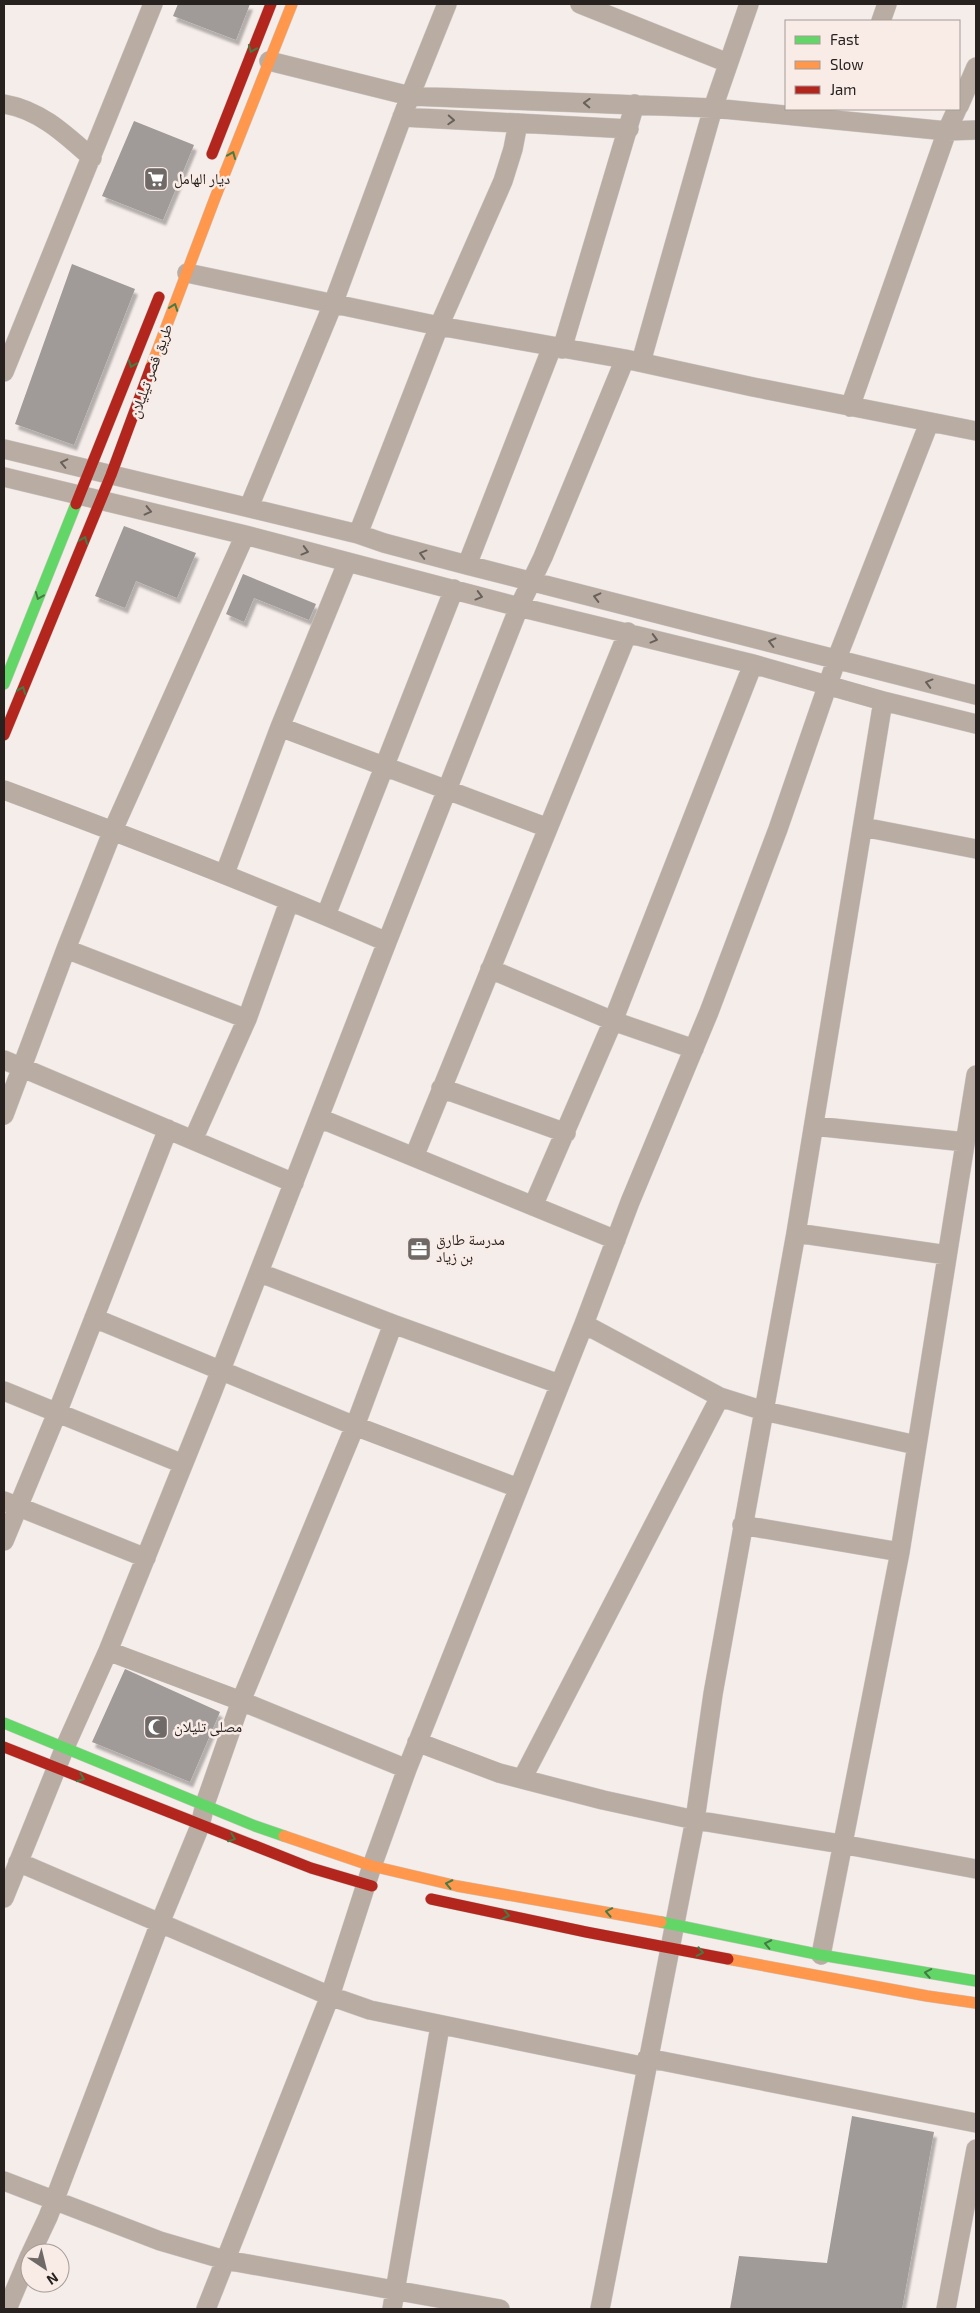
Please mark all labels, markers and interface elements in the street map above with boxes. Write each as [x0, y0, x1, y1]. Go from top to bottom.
legend [785, 20, 960, 110]
text: Fast [830, 30, 860, 48]
one-way arrow [248, 44, 259, 53]
text: Slow [830, 55, 864, 73]
text: Jam [830, 80, 856, 98]
one-way arrow [582, 97, 590, 108]
one-way arrow [447, 114, 455, 125]
one-way arrow [226, 151, 236, 160]
supermarket icon: ديار الهامل [143, 166, 169, 192]
place label: ديار الهامل [174, 169, 230, 189]
one-way arrow [168, 303, 178, 312]
street label: طريق قصر تيليلان [125, 321, 177, 421]
one-way arrow [127, 359, 138, 368]
one-way arrow [59, 458, 68, 469]
one-way arrow [143, 505, 152, 516]
one-way arrow [78, 536, 88, 545]
one-way arrow [301, 545, 310, 556]
one-way arrow [419, 549, 427, 559]
one-way arrow [475, 590, 484, 601]
one-way arrow [35, 591, 46, 600]
one-way arrow [594, 593, 602, 603]
one-way arrow [650, 633, 659, 644]
one-way arrow [767, 637, 776, 648]
one-way arrow [925, 678, 934, 689]
one-way arrow [16, 686, 27, 695]
place label: مدرسة طارق بن زياد [436, 1230, 505, 1267]
office icon: مدرسة طارق بن زياد [406, 1236, 432, 1262]
mosque icon: مصلى تليلان [143, 1714, 169, 1740]
place label: مصلى تليلان [174, 1717, 242, 1737]
one-way arrow [77, 1772, 85, 1782]
one-way arrow [228, 1832, 236, 1842]
one-way arrow [444, 1879, 453, 1890]
one-way arrow [605, 1908, 613, 1918]
one-way arrow [502, 1909, 511, 1920]
one-way arrow [764, 1939, 773, 1950]
one-way arrow [696, 1947, 705, 1957]
one-way arrow [924, 1968, 933, 1978]
north arrow [20, 2243, 70, 2293]
text: N [44, 2269, 62, 2289]

